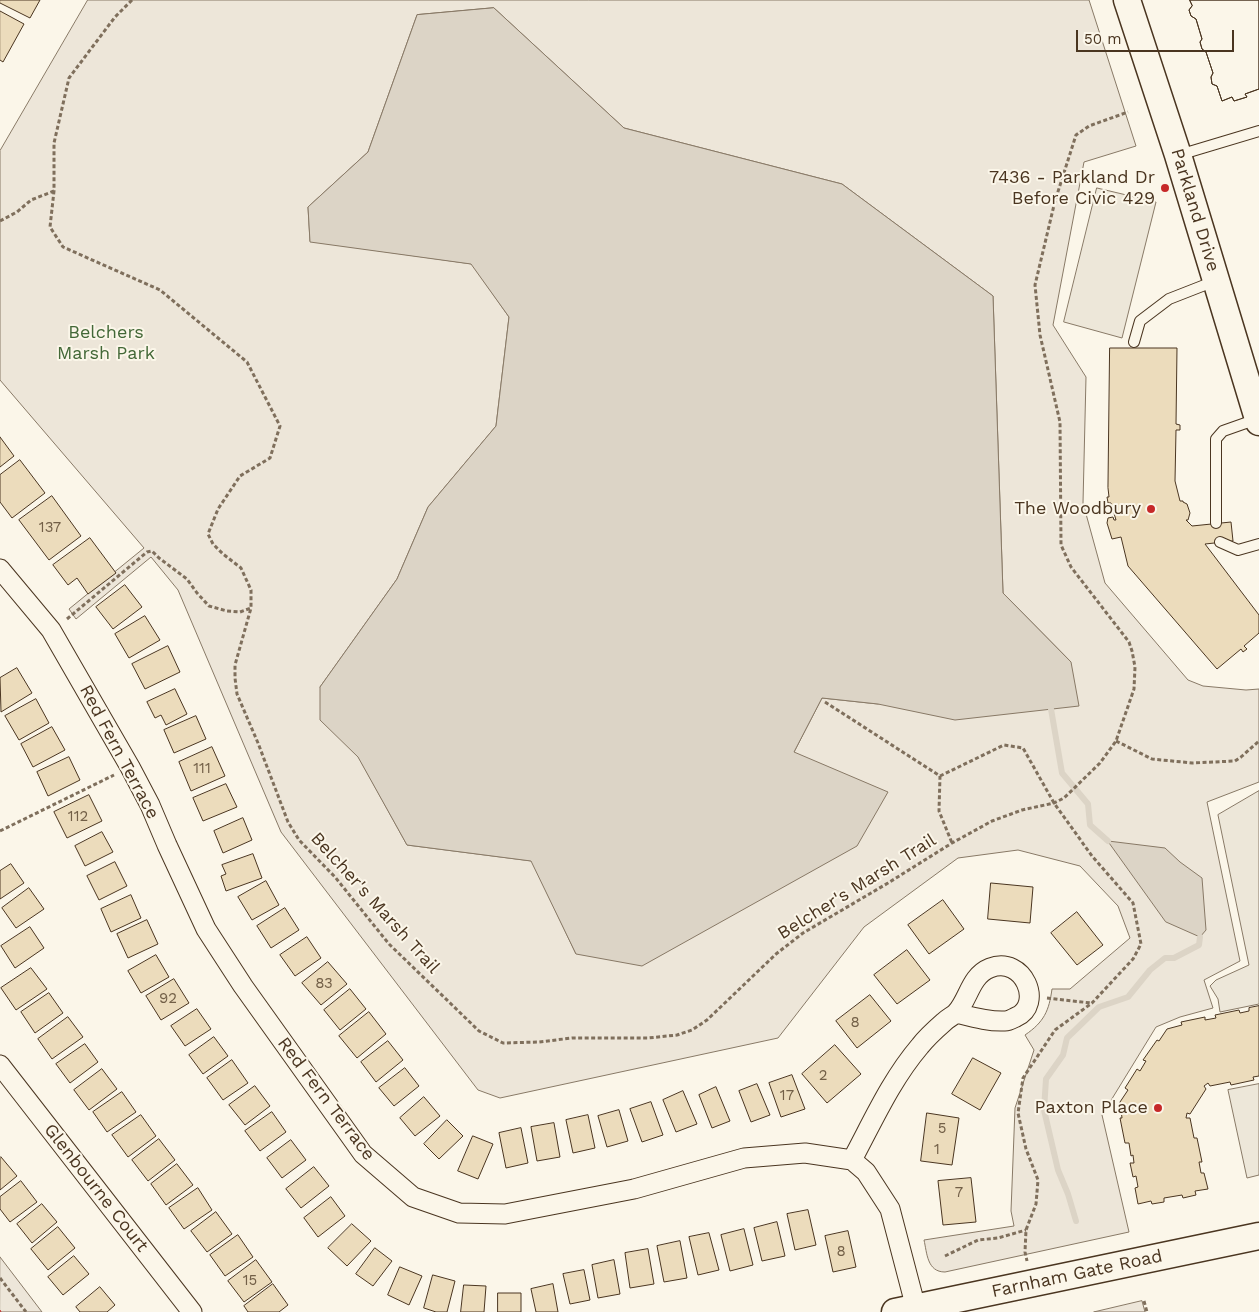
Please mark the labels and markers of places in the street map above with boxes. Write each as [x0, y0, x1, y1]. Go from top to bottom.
place label: 7436 - Parkland Dr Before Civic 429 [989, 167, 1155, 210]
marker: 7436 - Parkland Dr Before Civic 429 [1159, 182, 1171, 194]
place label: The Woodbury [1014, 498, 1141, 520]
marker: The Woodbury [1145, 503, 1157, 515]
place label: Paxton Place [1034, 1097, 1148, 1119]
marker: Paxton Place [1152, 1102, 1164, 1114]

